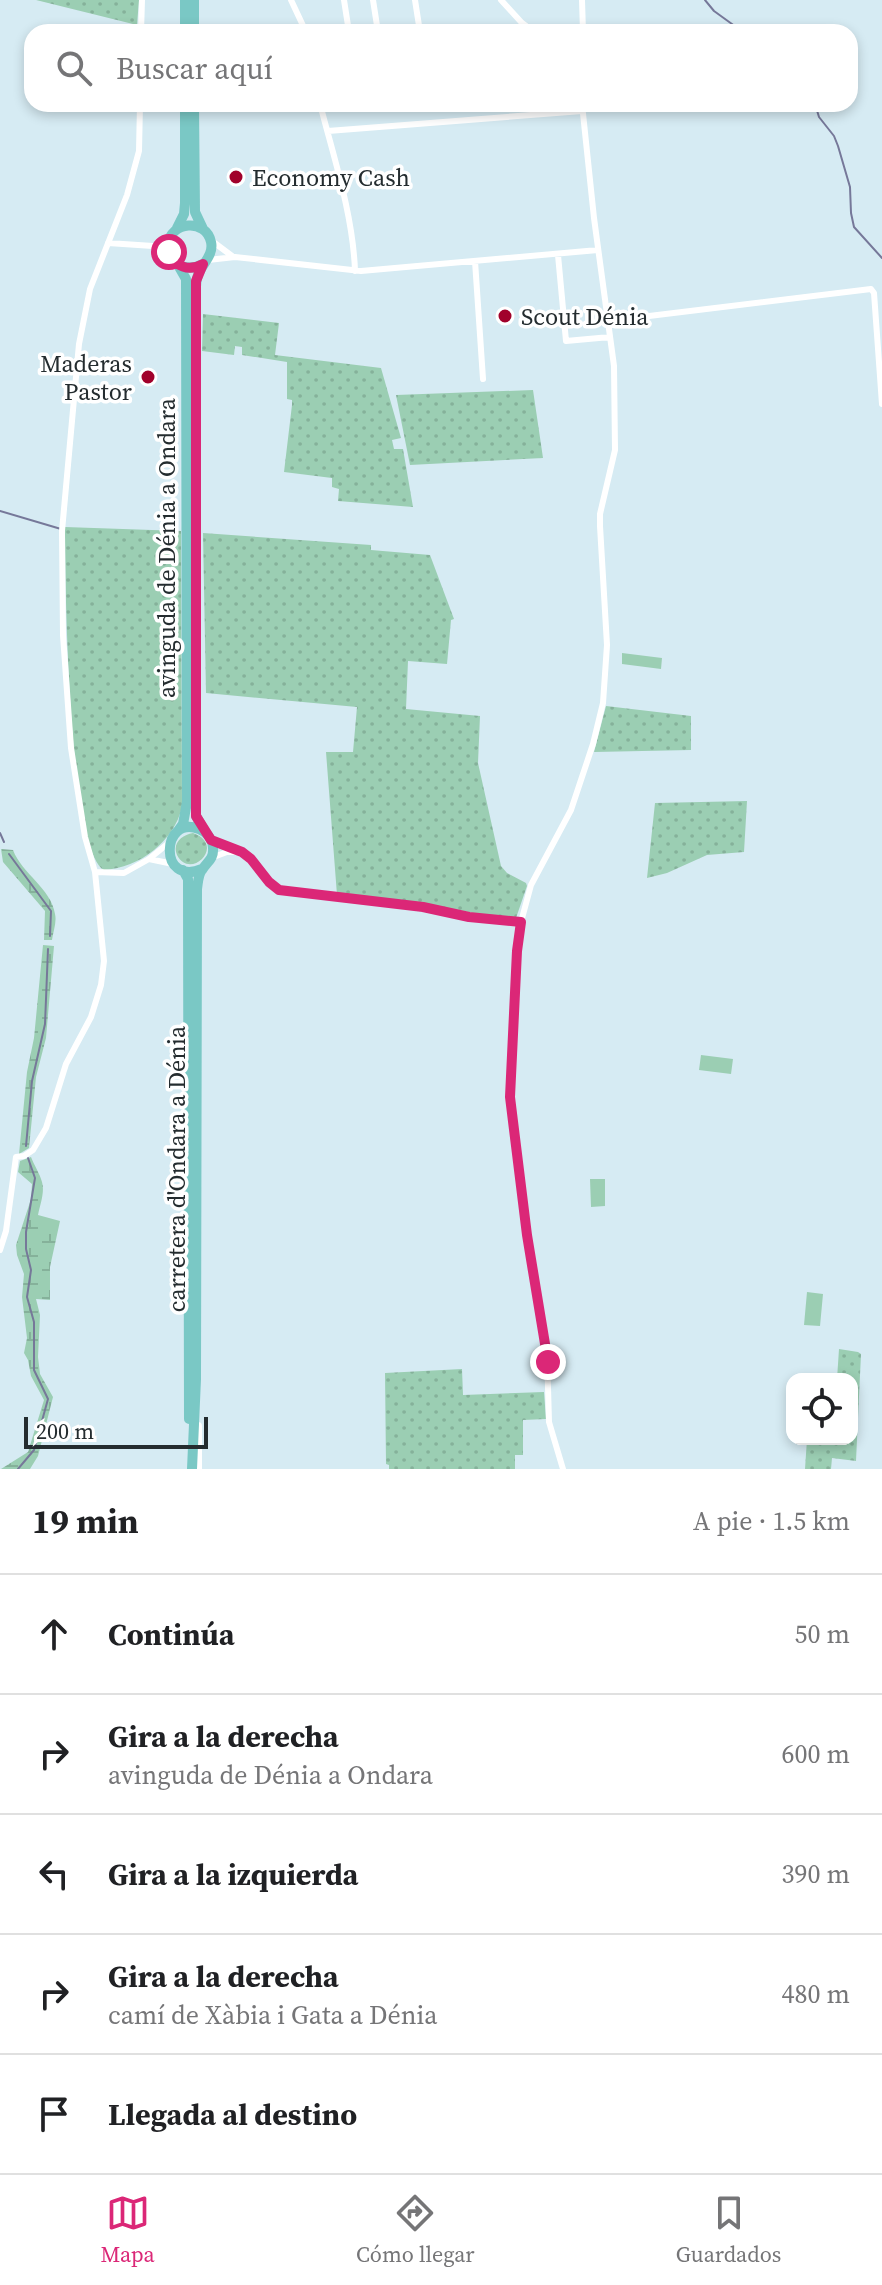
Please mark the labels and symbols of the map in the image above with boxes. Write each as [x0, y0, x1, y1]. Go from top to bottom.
place label: Economy Cash [252, 161, 410, 194]
marker: Economy Cash [227, 168, 245, 186]
route start [151, 234, 187, 270]
place label: Scout Dénia [521, 300, 649, 333]
marker: Scout Dénia [496, 307, 514, 325]
place label: Maderas Pastor [40, 347, 132, 408]
marker: Maderas Pastor [139, 368, 157, 386]
street label: avinguda de Dénia a Ondara [150, 397, 183, 698]
street label: carretera d'Ondara a Dénia [160, 1025, 193, 1312]
route end [530, 1344, 566, 1380]
scale bar [24, 1413, 208, 1449]

